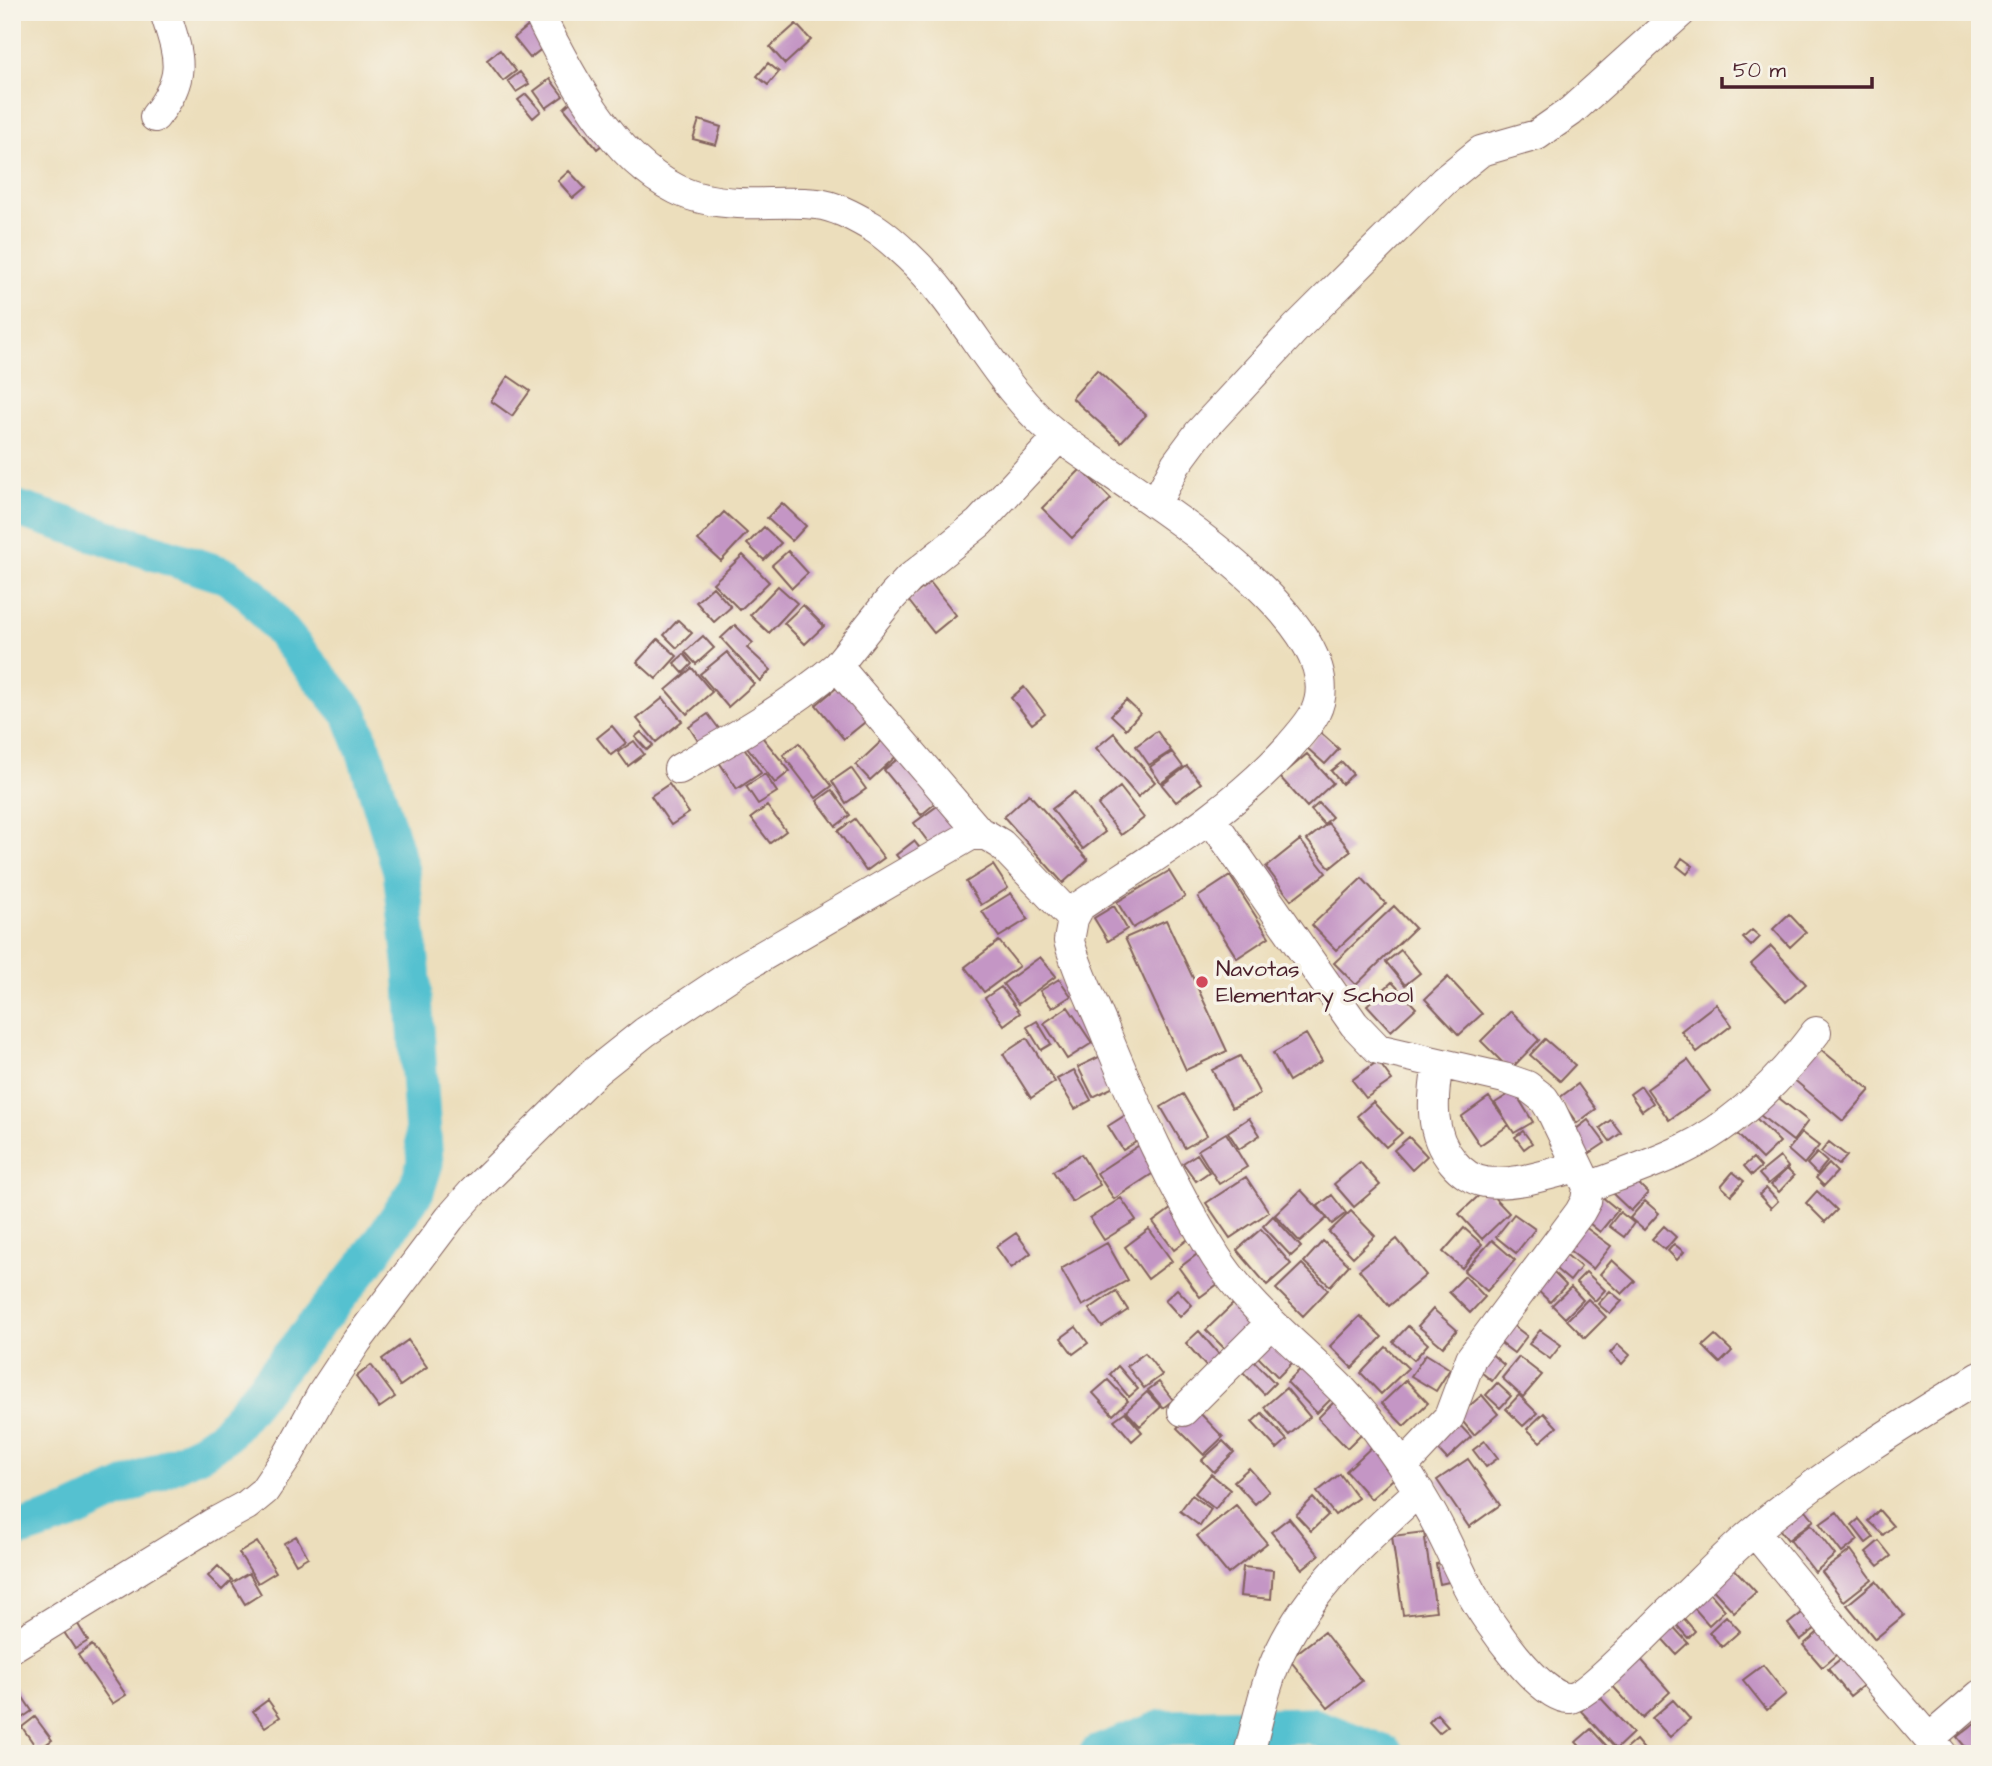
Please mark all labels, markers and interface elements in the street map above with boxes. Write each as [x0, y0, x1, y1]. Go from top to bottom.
scale bar [1722, 46, 1873, 90]
text: 50 m [1733, 56, 1787, 85]
place label: Navotas Elementary School [1216, 953, 1413, 1012]
marker: Navotas Elementary School [1194, 974, 1210, 990]

